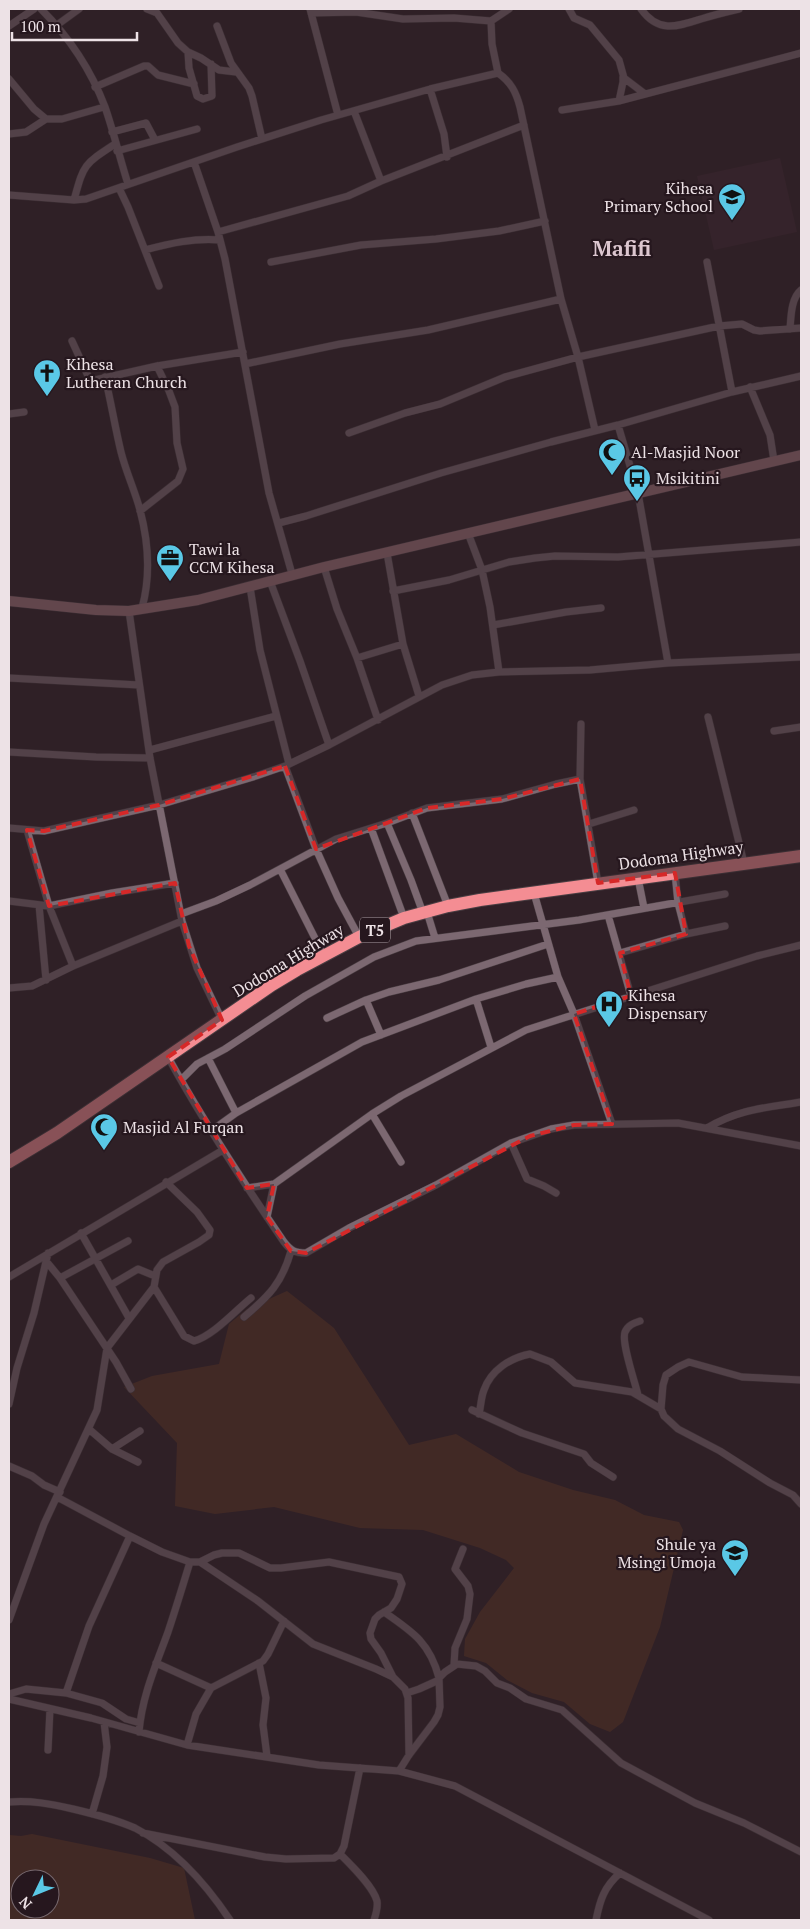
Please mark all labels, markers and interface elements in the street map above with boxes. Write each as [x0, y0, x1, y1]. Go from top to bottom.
scale bar [12, 10, 138, 42]
text: 100 m [20, 16, 61, 36]
place label: Kihesa Primary School [604, 177, 713, 217]
school or university icon: Kihesa Primary School [717, 182, 747, 221]
district label: Mafifi [593, 234, 652, 262]
place label: Kihesa Lutheran Church [66, 353, 187, 393]
church icon: Kihesa Lutheran Church [32, 358, 62, 397]
mosque icon: Al-Masjid Noor [597, 437, 627, 476]
place label: Al-Masjid Noor [631, 441, 741, 463]
bus stop icon: Msikitini [622, 463, 652, 502]
place label: Msikitini [656, 467, 720, 489]
place label: Tawi la CCM Kihesa [189, 538, 275, 578]
office icon: Tawi la CCM Kihesa [155, 543, 185, 582]
street label: Dodoma Highway [617, 835, 746, 875]
street label: Dodoma Highway [228, 918, 348, 1002]
road number: T5 [360, 918, 390, 942]
place label: Kihesa Dispensary [628, 984, 708, 1024]
hospital icon: Kihesa Dispensary [594, 989, 624, 1028]
mosque icon: Masjid Al Furqan [89, 1112, 119, 1151]
place label: Masjid Al Furqan [123, 1116, 244, 1138]
place label: Shule ya Msingi Umoja [618, 1533, 716, 1573]
school or university icon: Shule ya Msingi Umoja [720, 1538, 750, 1577]
north arrow [10, 1869, 60, 1919]
text: N [14, 1893, 36, 1914]

